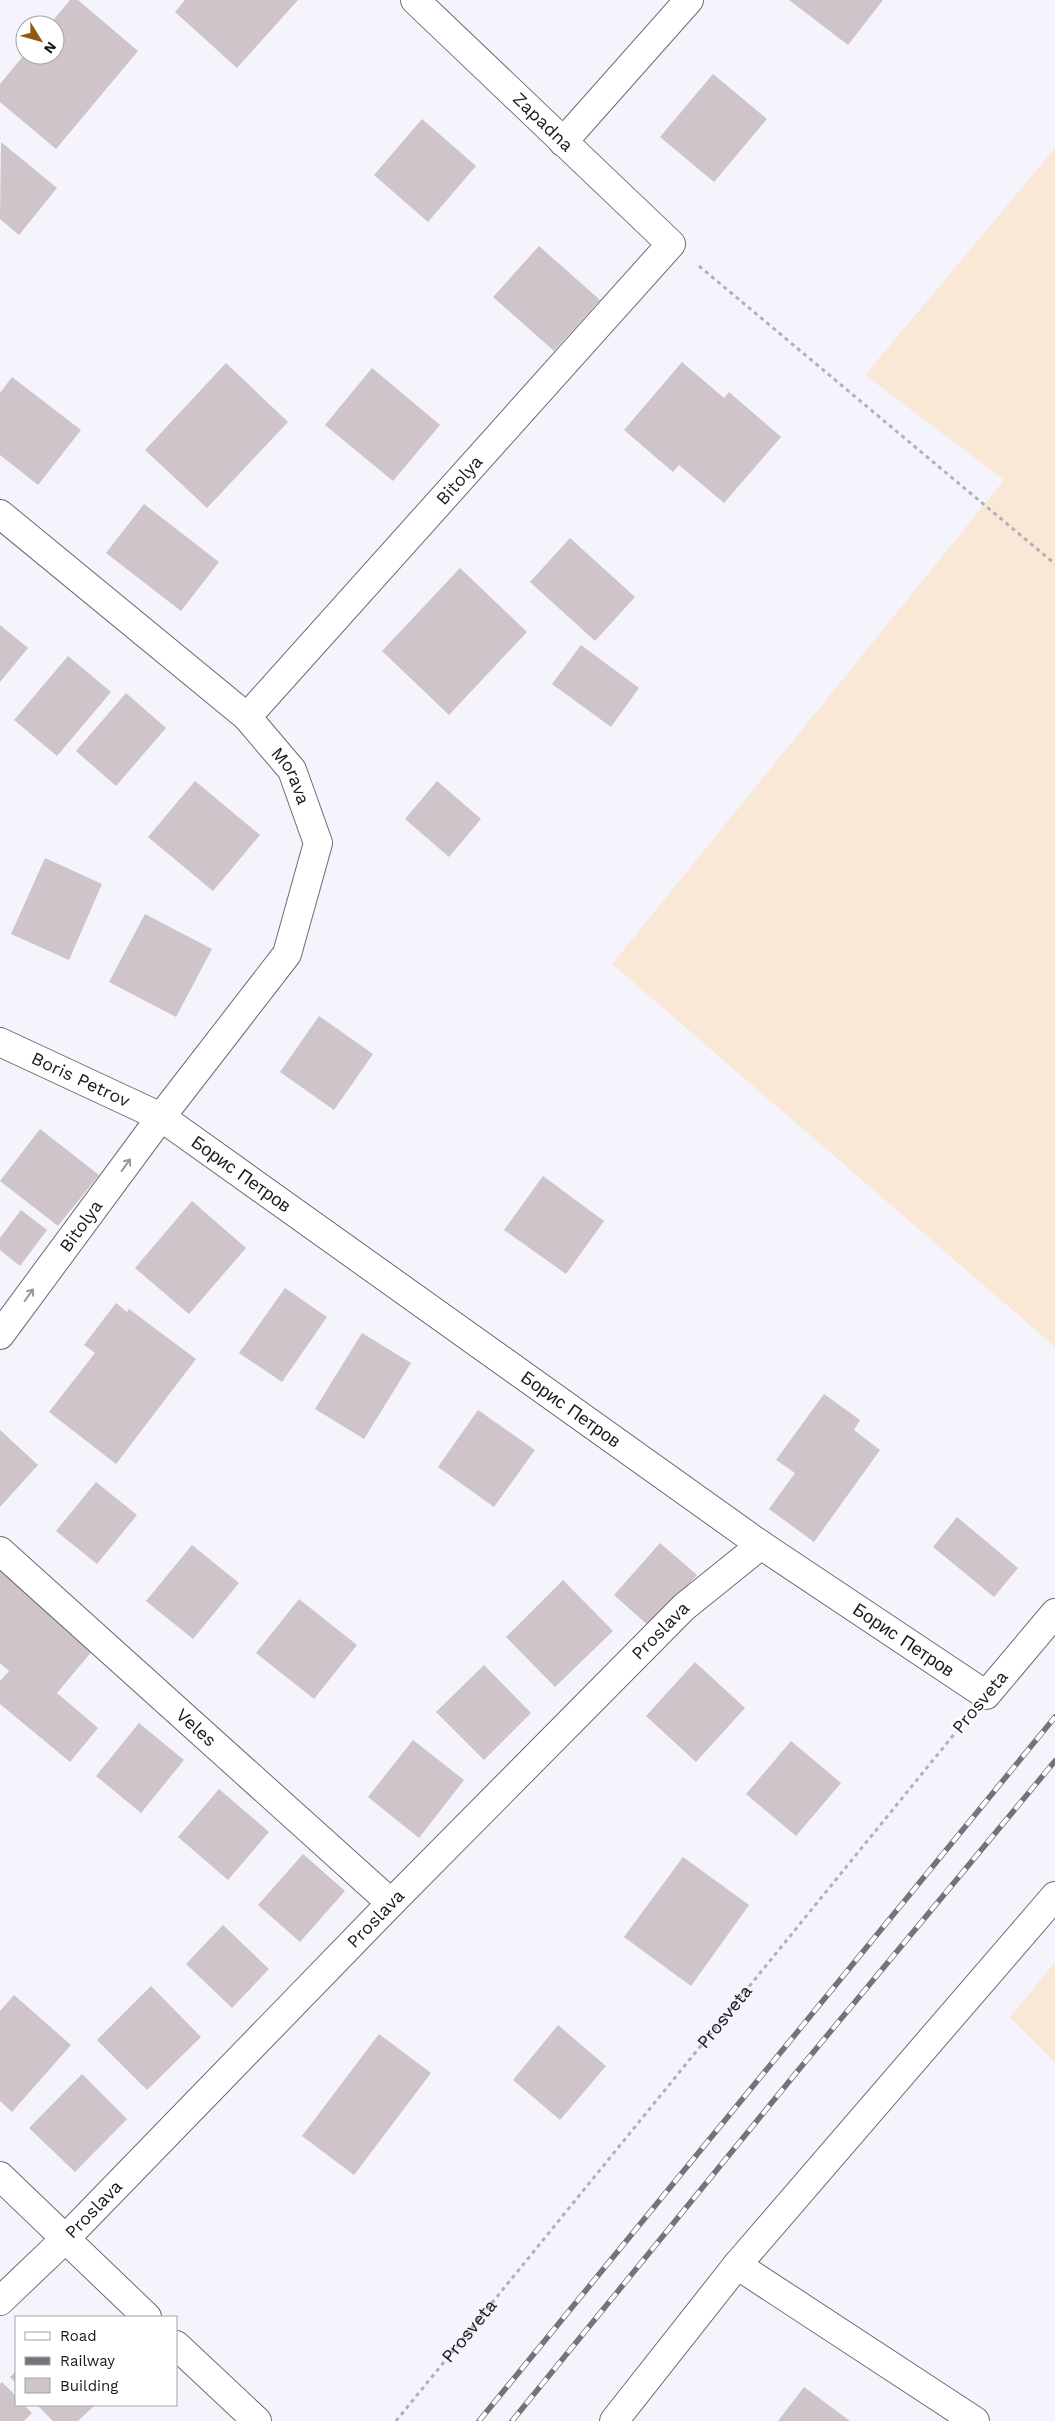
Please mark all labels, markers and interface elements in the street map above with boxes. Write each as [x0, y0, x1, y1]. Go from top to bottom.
north arrow [15, 15, 65, 65]
text: N [41, 39, 60, 57]
street label: Zapadna [509, 88, 578, 155]
street label: Bitolya [431, 451, 486, 509]
street label: Morava [267, 743, 314, 807]
street label: Boris Petrov [28, 1047, 134, 1111]
street label: Борис Петров [188, 1131, 295, 1216]
one-way arrow [120, 1159, 131, 1172]
street label: Bitolya [55, 1196, 106, 1256]
one-way arrow [24, 1288, 34, 1302]
street label: Борис Петров [517, 1366, 625, 1452]
street label: Proslava [627, 1597, 693, 1664]
street label: Борис Петров [849, 1598, 958, 1681]
street label: Prosveta [947, 1666, 1012, 1737]
street label: Veles [172, 1704, 221, 1751]
street label: Proslava [342, 1885, 408, 1952]
street label: Prosveta [692, 1980, 756, 2052]
street label: Proslava [60, 2176, 126, 2243]
street label: Prosveta [437, 2295, 501, 2367]
legend [15, 2316, 178, 2406]
text: Road [60, 2327, 97, 2345]
text: Railway [60, 2352, 115, 2370]
text: Building [60, 2377, 118, 2395]

